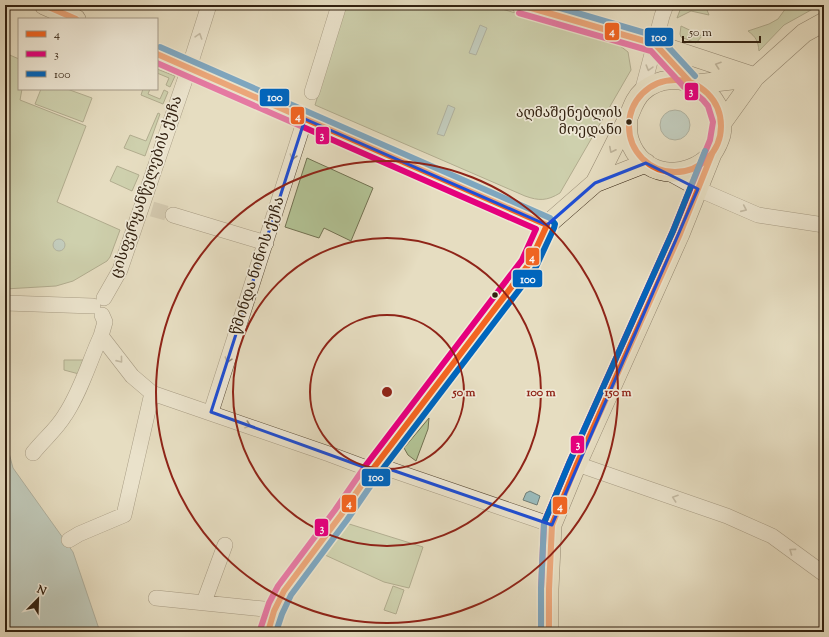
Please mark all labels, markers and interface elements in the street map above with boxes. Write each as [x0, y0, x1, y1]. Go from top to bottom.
legend [18, 18, 158, 90]
scale bar [683, 18, 760, 44]
line badge: 4 [604, 22, 620, 41]
text: 4 [608, 24, 615, 40]
text: 50 m [688, 24, 712, 42]
text: 4 [54, 26, 60, 44]
line badge: 100 [644, 27, 674, 47]
text: 100 [650, 30, 667, 46]
one-way arrow [194, 33, 202, 40]
text: 3 [54, 46, 59, 64]
one-way arrow [714, 61, 721, 69]
one-way arrow [645, 64, 654, 71]
text: 100 [54, 66, 71, 84]
line badge: 3 [684, 82, 699, 101]
text: 3 [689, 84, 694, 100]
line badge: 100 [259, 88, 290, 107]
text: 100 [266, 90, 283, 106]
street label: ცისფერყანწელების ქუჩა [106, 93, 188, 281]
place label: აღმაშენებლის მოედანი [516, 104, 622, 141]
line badge: 4 [290, 106, 305, 125]
text: 4 [294, 109, 301, 125]
marker: აღმაშენებლის მოედანი [624, 117, 634, 127]
line badge: 3 [315, 126, 330, 145]
text: 3 [320, 128, 325, 144]
one-way arrow [609, 146, 617, 153]
one-way arrow [289, 153, 298, 160]
street label: წმინდა ნინოს ქუჩა [226, 194, 290, 338]
one-way arrow [741, 205, 748, 213]
line badge: 4 [525, 247, 540, 266]
text: 4 [528, 250, 535, 266]
line badge: 100 [512, 269, 543, 288]
text: 100 [519, 272, 536, 288]
unlabelled marker [490, 290, 500, 300]
one-way arrow [115, 356, 122, 363]
one-way arrow [224, 357, 233, 364]
text: 50 m [452, 384, 476, 402]
text: 100 m [525, 384, 556, 402]
text: 150 m [603, 384, 632, 402]
centre of rings [380, 385, 394, 399]
one-way arrow [245, 421, 252, 429]
line badge: 3 [570, 435, 585, 454]
text: 3 [576, 437, 581, 453]
line badge: 100 [361, 468, 391, 487]
text: 100 [367, 470, 384, 486]
line badge: 4 [341, 494, 357, 513]
one-way arrow [671, 494, 678, 502]
text: 4 [345, 496, 352, 512]
line badge: 4 [552, 496, 568, 515]
text: 4 [556, 499, 563, 515]
line badge: 3 [314, 518, 329, 537]
text: 3 [320, 521, 325, 537]
one-way arrow [790, 549, 797, 556]
north arrow [18, 579, 58, 619]
text: N [33, 581, 49, 600]

